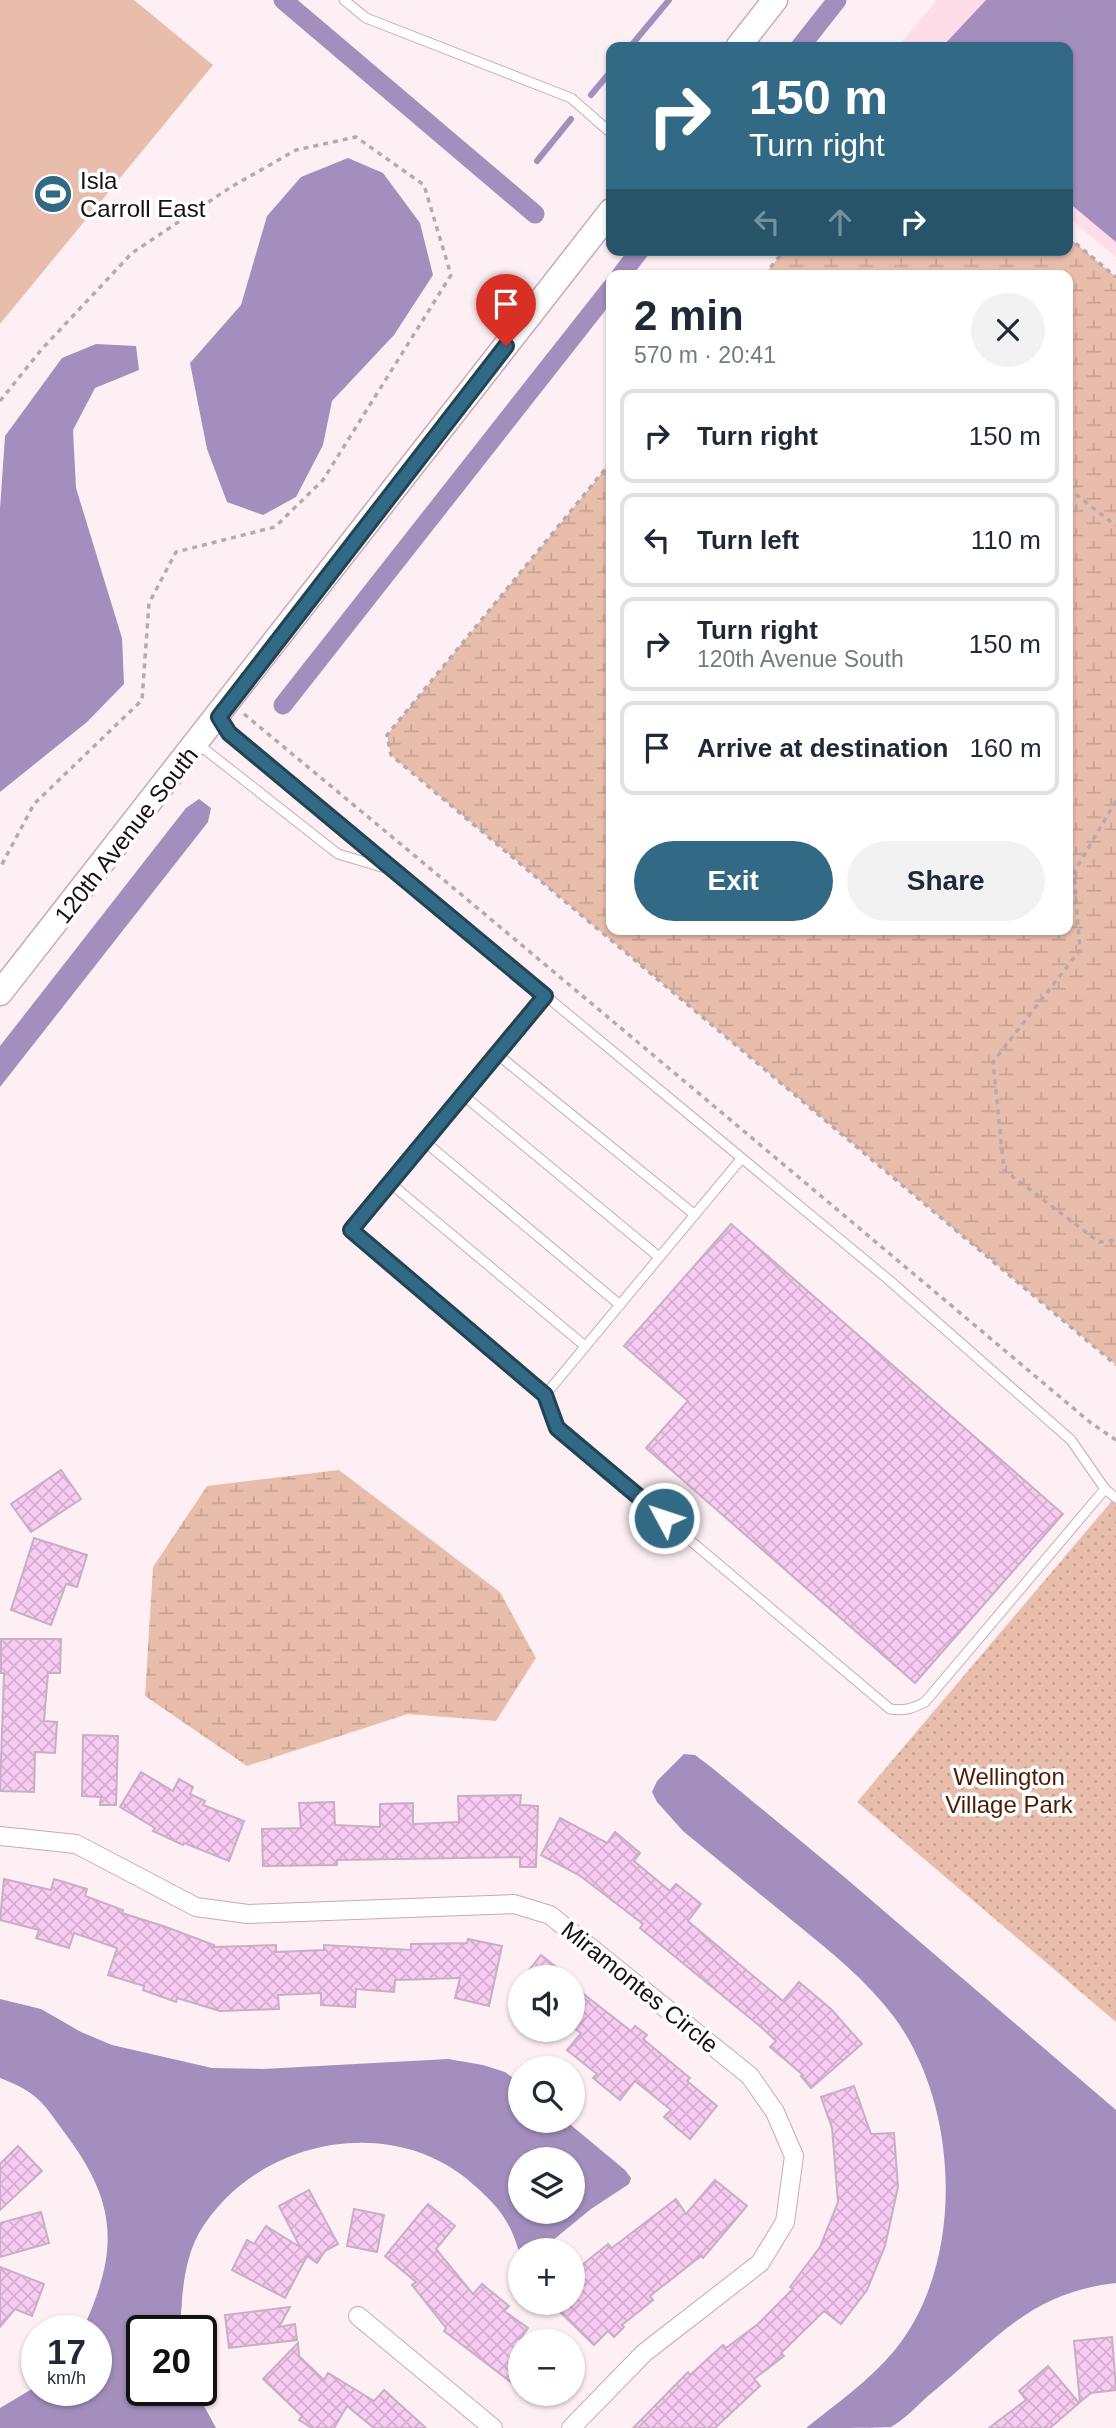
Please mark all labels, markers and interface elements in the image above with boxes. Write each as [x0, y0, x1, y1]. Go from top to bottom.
icon: right [634, 70, 725, 161]
text: 150 m [749, 70, 888, 124]
text: Turn right [749, 127, 885, 163]
place label: Isla Carroll East [80, 167, 206, 222]
sports icon: Isla Carroll East [32, 173, 74, 215]
icon: left [748, 203, 786, 241]
icon: ahead [821, 203, 859, 241]
icon: right [894, 203, 932, 241]
pin [476, 274, 536, 346]
icon: arrive [487, 285, 525, 323]
text: 2 min [634, 292, 744, 339]
button: close [971, 293, 1045, 367]
text: 570 m · 20:41 [634, 342, 776, 368]
icon: right [638, 417, 676, 455]
text: Turn right [697, 421, 818, 451]
text: 150 m [969, 421, 1041, 451]
icon: left [638, 521, 676, 559]
text: Turn left [697, 525, 799, 555]
text: 110 m [971, 525, 1041, 555]
text: Turn right [697, 615, 818, 645]
icon: right [638, 625, 676, 663]
text: 150 m [969, 629, 1041, 659]
text: 120th Avenue South [697, 646, 904, 672]
icon: arrive [638, 729, 676, 767]
text: Arrive at destination [697, 733, 948, 763]
text: 160 m [969, 733, 1042, 763]
street label: 120th Avenue South [49, 742, 203, 928]
button: Exit [634, 841, 833, 921]
button: Share [847, 841, 1045, 921]
position arrow [627, 1481, 701, 1555]
park label: Wellington Village Park [945, 1763, 1074, 1818]
street label: Miramontes Circle [556, 1916, 724, 2058]
map controls [508, 1965, 585, 2406]
button: sound [508, 1965, 585, 2042]
button: search [508, 2056, 585, 2133]
button: layers [508, 2147, 585, 2224]
button: + [508, 2238, 585, 2315]
speed limit sign: 20 [126, 2315, 217, 2406]
button: − [508, 2329, 585, 2406]
text: 17 [47, 2332, 86, 2371]
text: km/h [47, 2368, 86, 2388]

